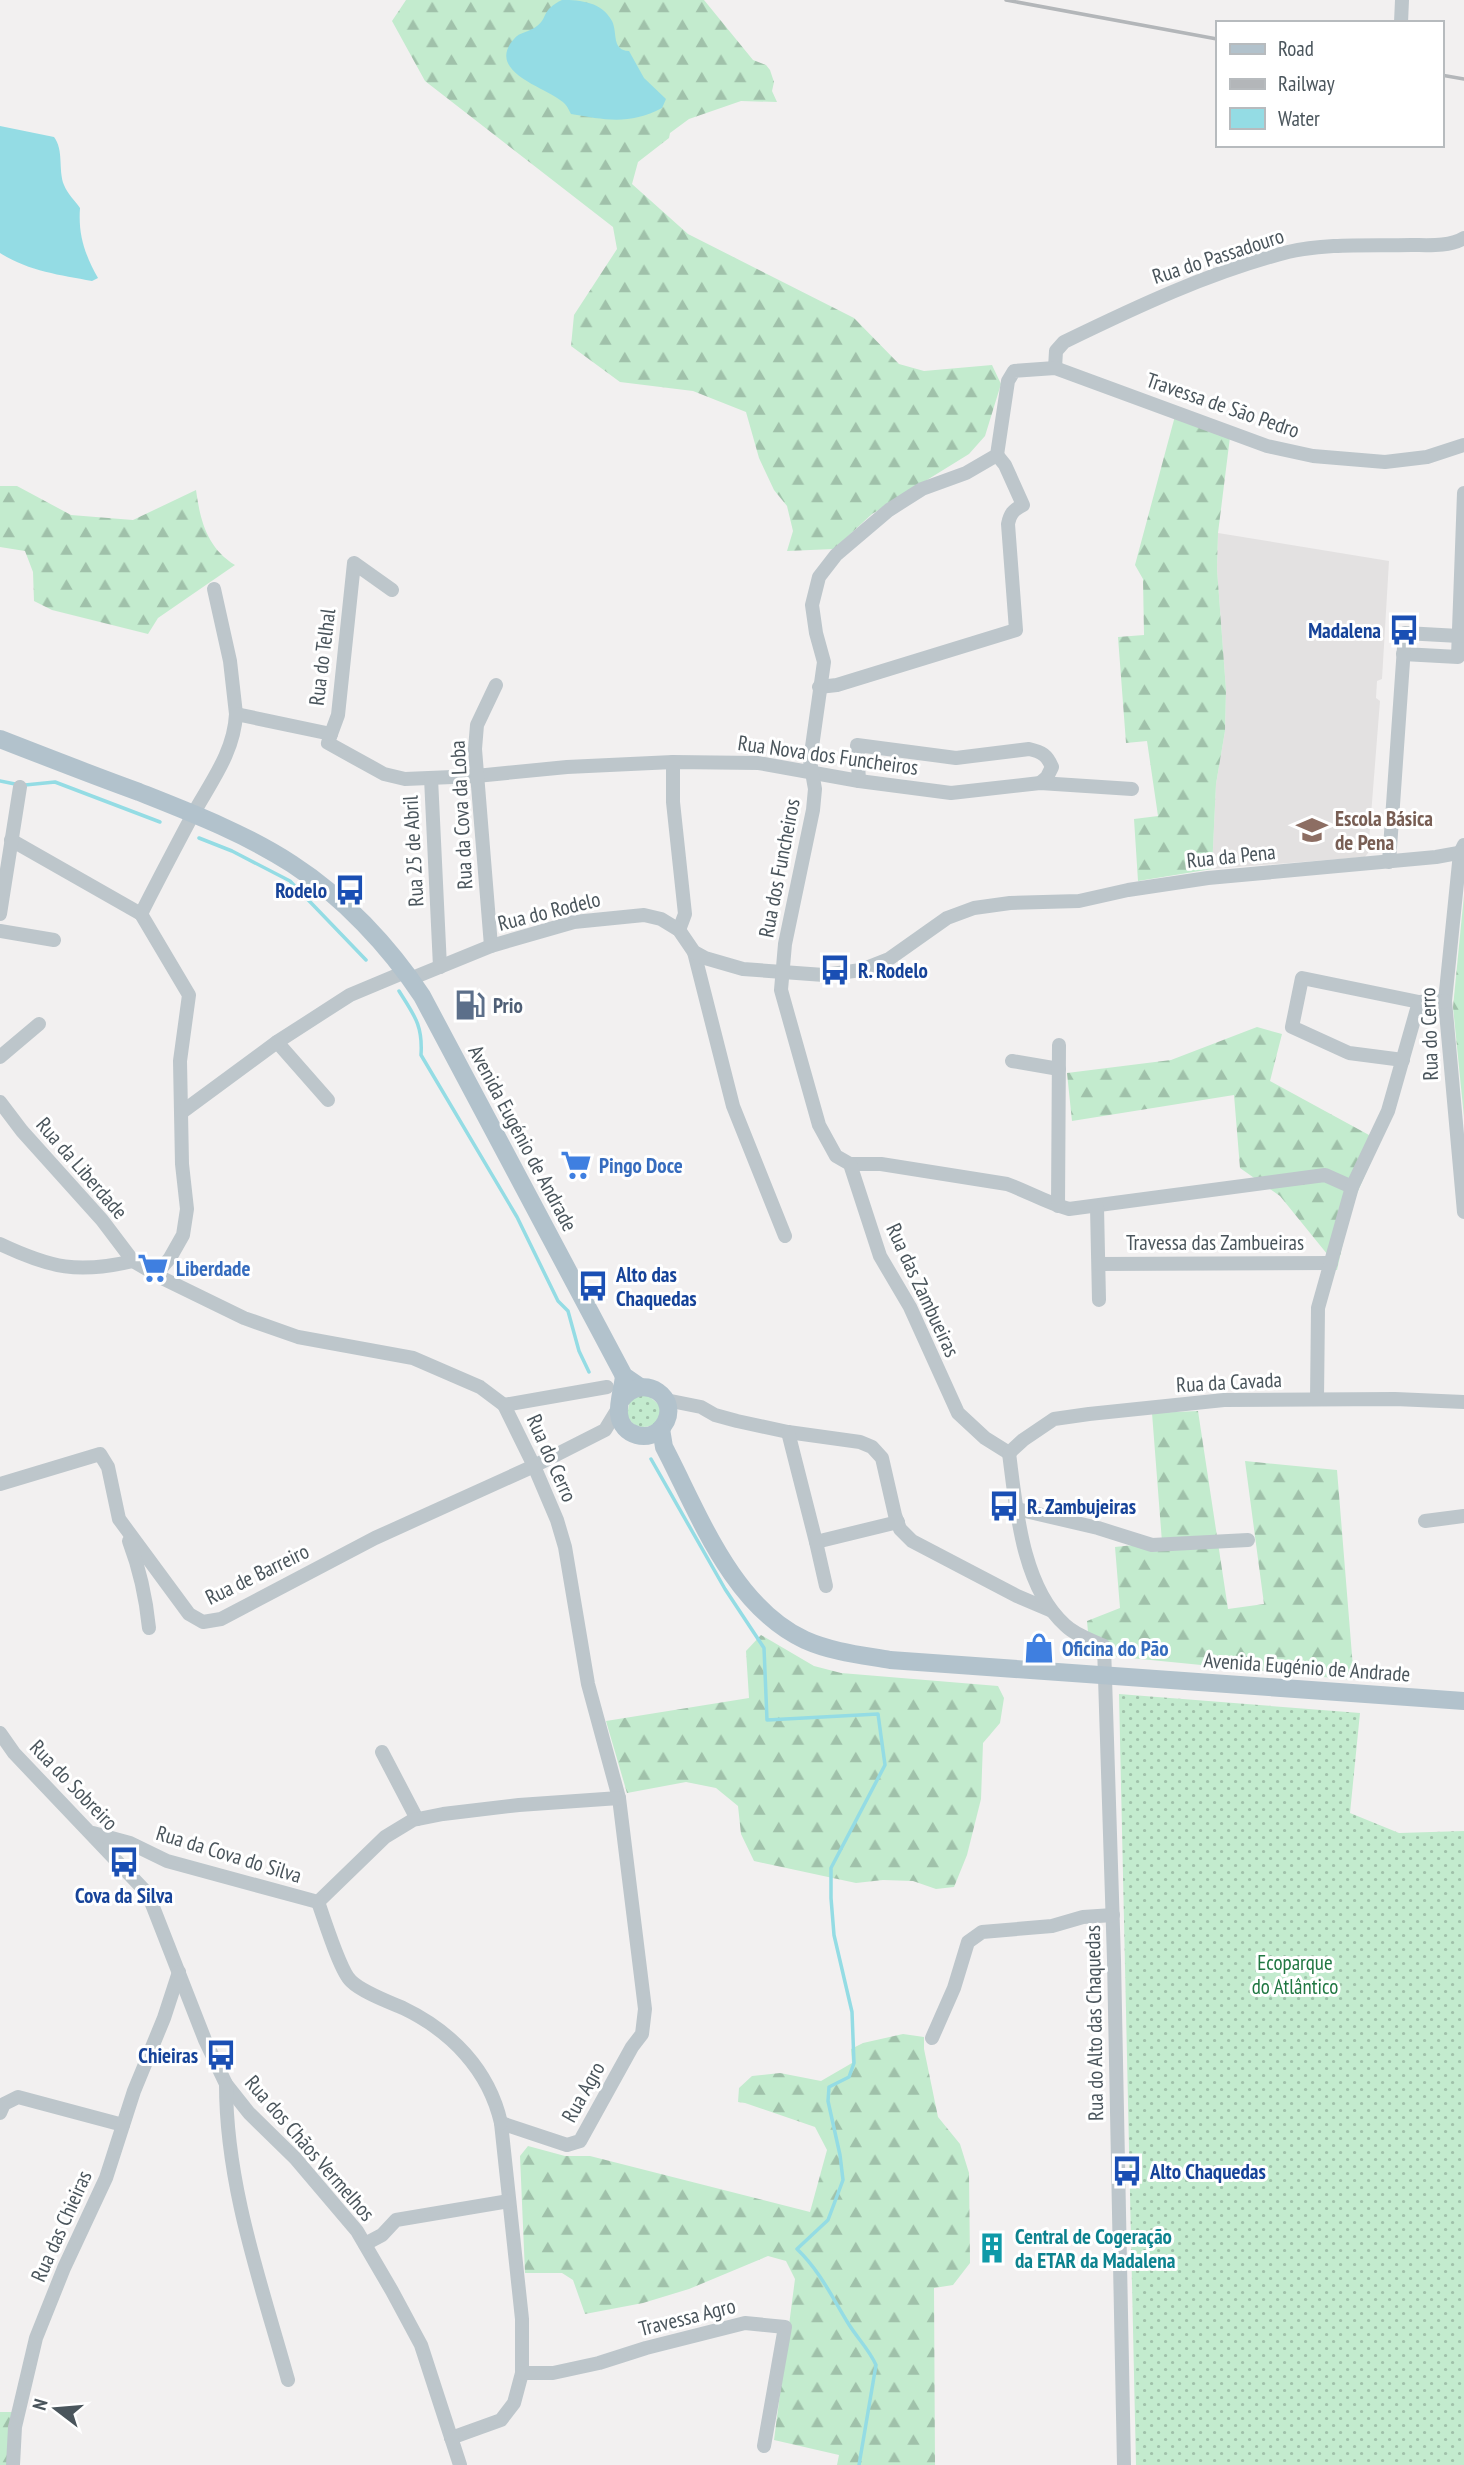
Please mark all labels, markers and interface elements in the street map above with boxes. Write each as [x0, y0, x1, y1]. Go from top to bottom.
legend [1216, 21, 1443, 147]
text: Road [1278, 35, 1314, 62]
text: Railway [1278, 70, 1335, 97]
text: Water [1278, 105, 1320, 132]
street label: Rua do Passadouro [1149, 222, 1287, 290]
street label: Travessa de São Pedro [1143, 366, 1303, 444]
street label: Rua do Telhal [303, 607, 341, 707]
bus stop icon: Madalena [1387, 613, 1421, 647]
place label: Madalena [1308, 617, 1381, 644]
street label: Rua Nova dos Funcheiros [736, 729, 920, 781]
street label: Rua da Cova da Loba [444, 740, 478, 890]
street label: Rua 25 de Abril [397, 795, 429, 907]
street label: Rua dos Funcheiros [752, 796, 806, 940]
place label: Escola Básica de Pena [1335, 805, 1433, 856]
school or university icon: Escola Básica de Pena [1295, 813, 1329, 847]
street label: Rua da Pena [1185, 838, 1277, 874]
bus stop icon: Rodelo [333, 873, 367, 907]
place label: Rodelo [275, 877, 327, 904]
street label: Rua do Rodelo [495, 885, 603, 937]
bus stop icon: R. Rodelo [818, 953, 852, 987]
place label: R. Rodelo [858, 957, 928, 984]
street label: Rua do Cerro [1414, 987, 1444, 1081]
fuel station icon: Prio [453, 988, 487, 1022]
place label: Prio [493, 992, 523, 1019]
street label: Avenida Eugénio de Andrade [463, 1040, 583, 1236]
street label: Rua da Liberdade [30, 1112, 134, 1224]
supermarket icon: Pingo Doce [559, 1148, 593, 1182]
place label: Pingo Doce [599, 1152, 683, 1179]
street label: Rua das Zambueiras [880, 1219, 966, 1361]
street label: Travessa das Zambueiras [1126, 1229, 1304, 1256]
supermarket icon: Liberdade [136, 1251, 170, 1285]
place label: Liberdade [176, 1255, 250, 1282]
place label: Alto das Chaquedas [615, 1261, 697, 1312]
bus stop icon: Alto das Chaquedas [576, 1269, 610, 1303]
street label: Rua da Cavada [1175, 1366, 1283, 1398]
street label: Rua do Cerro [521, 1410, 583, 1506]
bus stop icon: R. Zambujeiras [987, 1489, 1021, 1523]
place label: R. Zambujeiras [1027, 1493, 1136, 1520]
street label: Rua de Barreiro [201, 1537, 313, 1611]
shop icon: Oficina do Pão [1022, 1631, 1056, 1665]
place label: Oficina do Pão [1062, 1635, 1169, 1662]
street label: Avenida Eugénio de Andrade [1203, 1646, 1411, 1688]
street label: Rua do Sobreiro [24, 1734, 124, 1836]
street label: Rua da Cova do Silva [153, 1819, 305, 1889]
bus stop icon: Cova da Silva [107, 1845, 141, 1879]
place label: Cova da Silva [75, 1882, 173, 1909]
street label: Rua do Alto das Chaquedas [1079, 1925, 1109, 2121]
park label: Ecoparque do Atlântico [1252, 1949, 1338, 2000]
bus stop icon: Chieiras [204, 2038, 238, 2072]
place label: Chieiras [138, 2042, 198, 2069]
street label: Rua Agro [555, 2057, 611, 2127]
street label: Rua dos Chãos Vermelhos [239, 2069, 381, 2227]
bus stop icon: Alto Chaquedas [1110, 2154, 1144, 2188]
place label: Alto Chaquedas [1149, 2158, 1266, 2185]
street label: Rua das Chieiras [24, 2166, 98, 2286]
place label: Central de Cogeração da ETAR da Madalena [1015, 2223, 1176, 2274]
building icon: Central de Cogeração da ETAR da Madalena [975, 2231, 1009, 2265]
street label: Travessa Agro [636, 2292, 738, 2342]
north arrow [21, 2374, 91, 2444]
text: N [27, 2396, 53, 2413]

